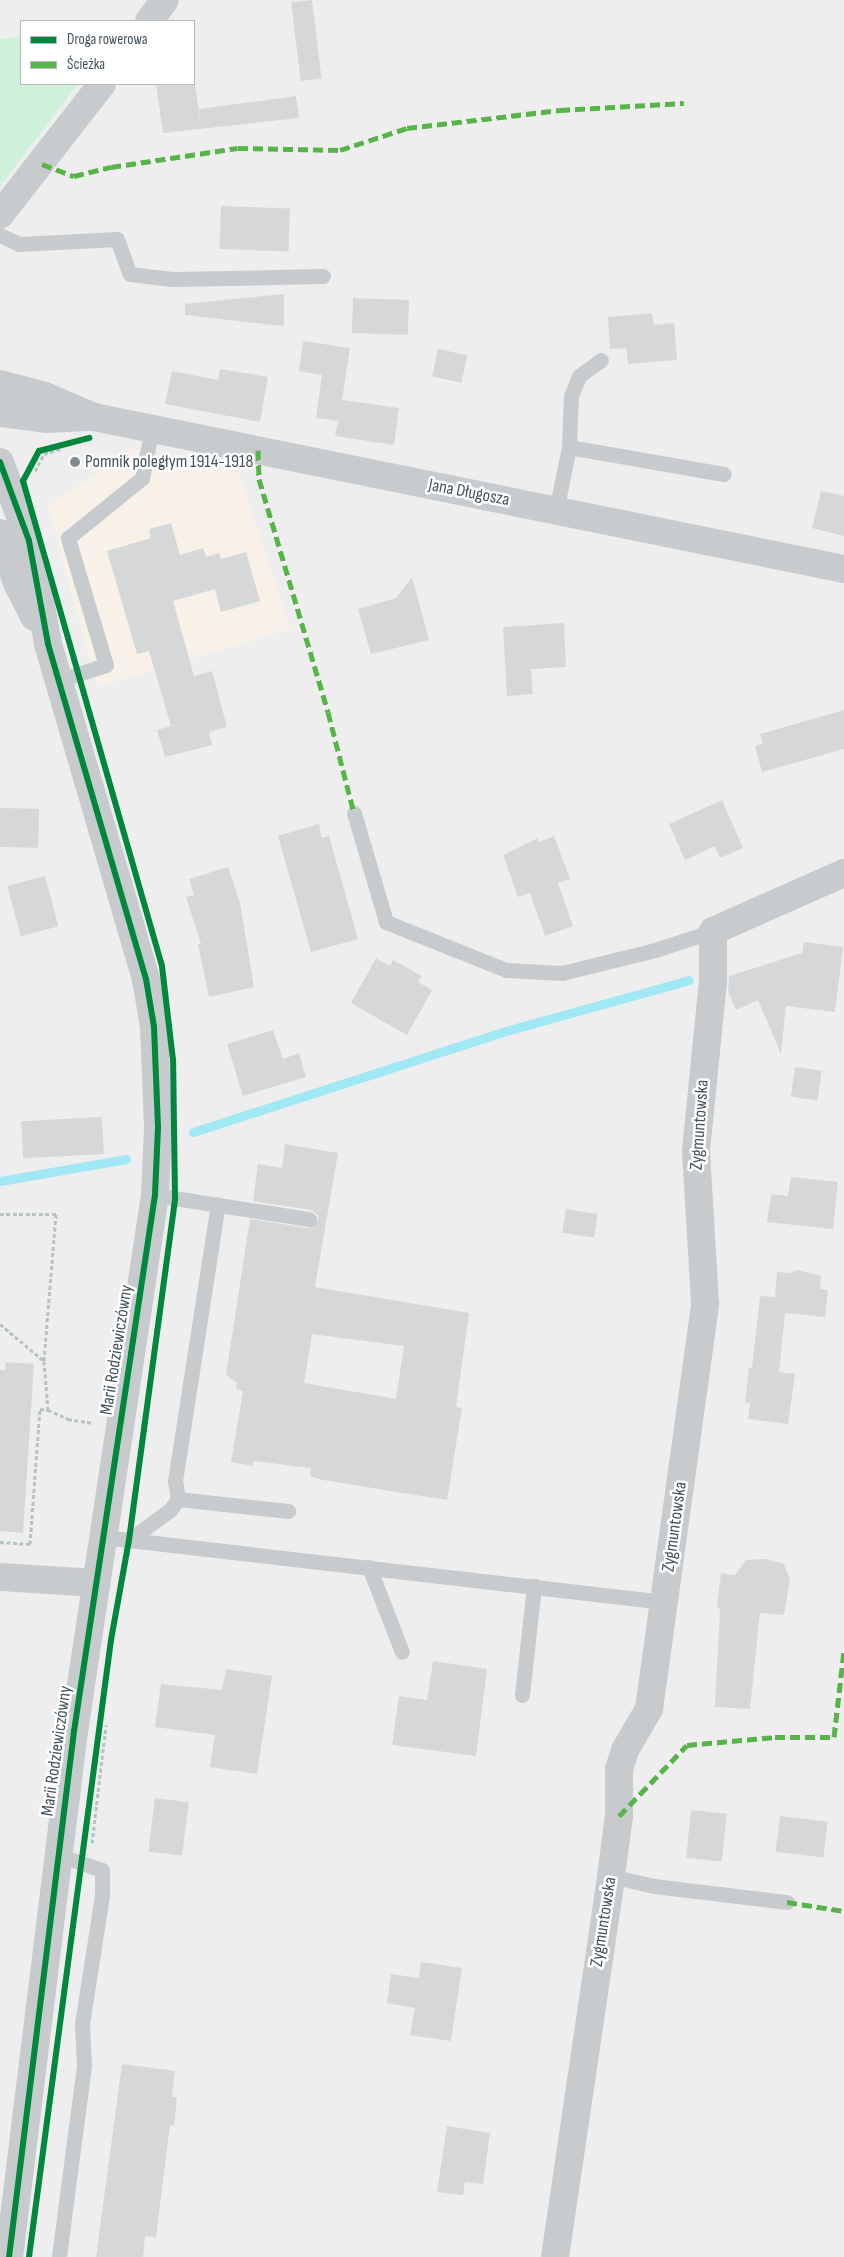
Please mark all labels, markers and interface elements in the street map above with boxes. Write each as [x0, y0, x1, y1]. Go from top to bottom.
legend [20, 20, 195, 85]
text: Droga rowerowa [67, 30, 147, 49]
text: Ścieżka [67, 55, 105, 74]
place label: Pomnik poległym 1914-1918 [85, 451, 253, 473]
marker: Pomnik poległym 1914-1918 [69, 456, 81, 468]
street label: Jana Długosza [427, 475, 511, 511]
street label: Zygmuntowska [686, 1079, 714, 1171]
street label: Marii Rodziewiczówny [96, 1283, 138, 1417]
street label: Zygmuntowska [658, 1481, 692, 1573]
street label: Marii Rodziewiczówny [37, 1685, 77, 1817]
street label: Zygmuntowska [586, 1875, 622, 1969]

